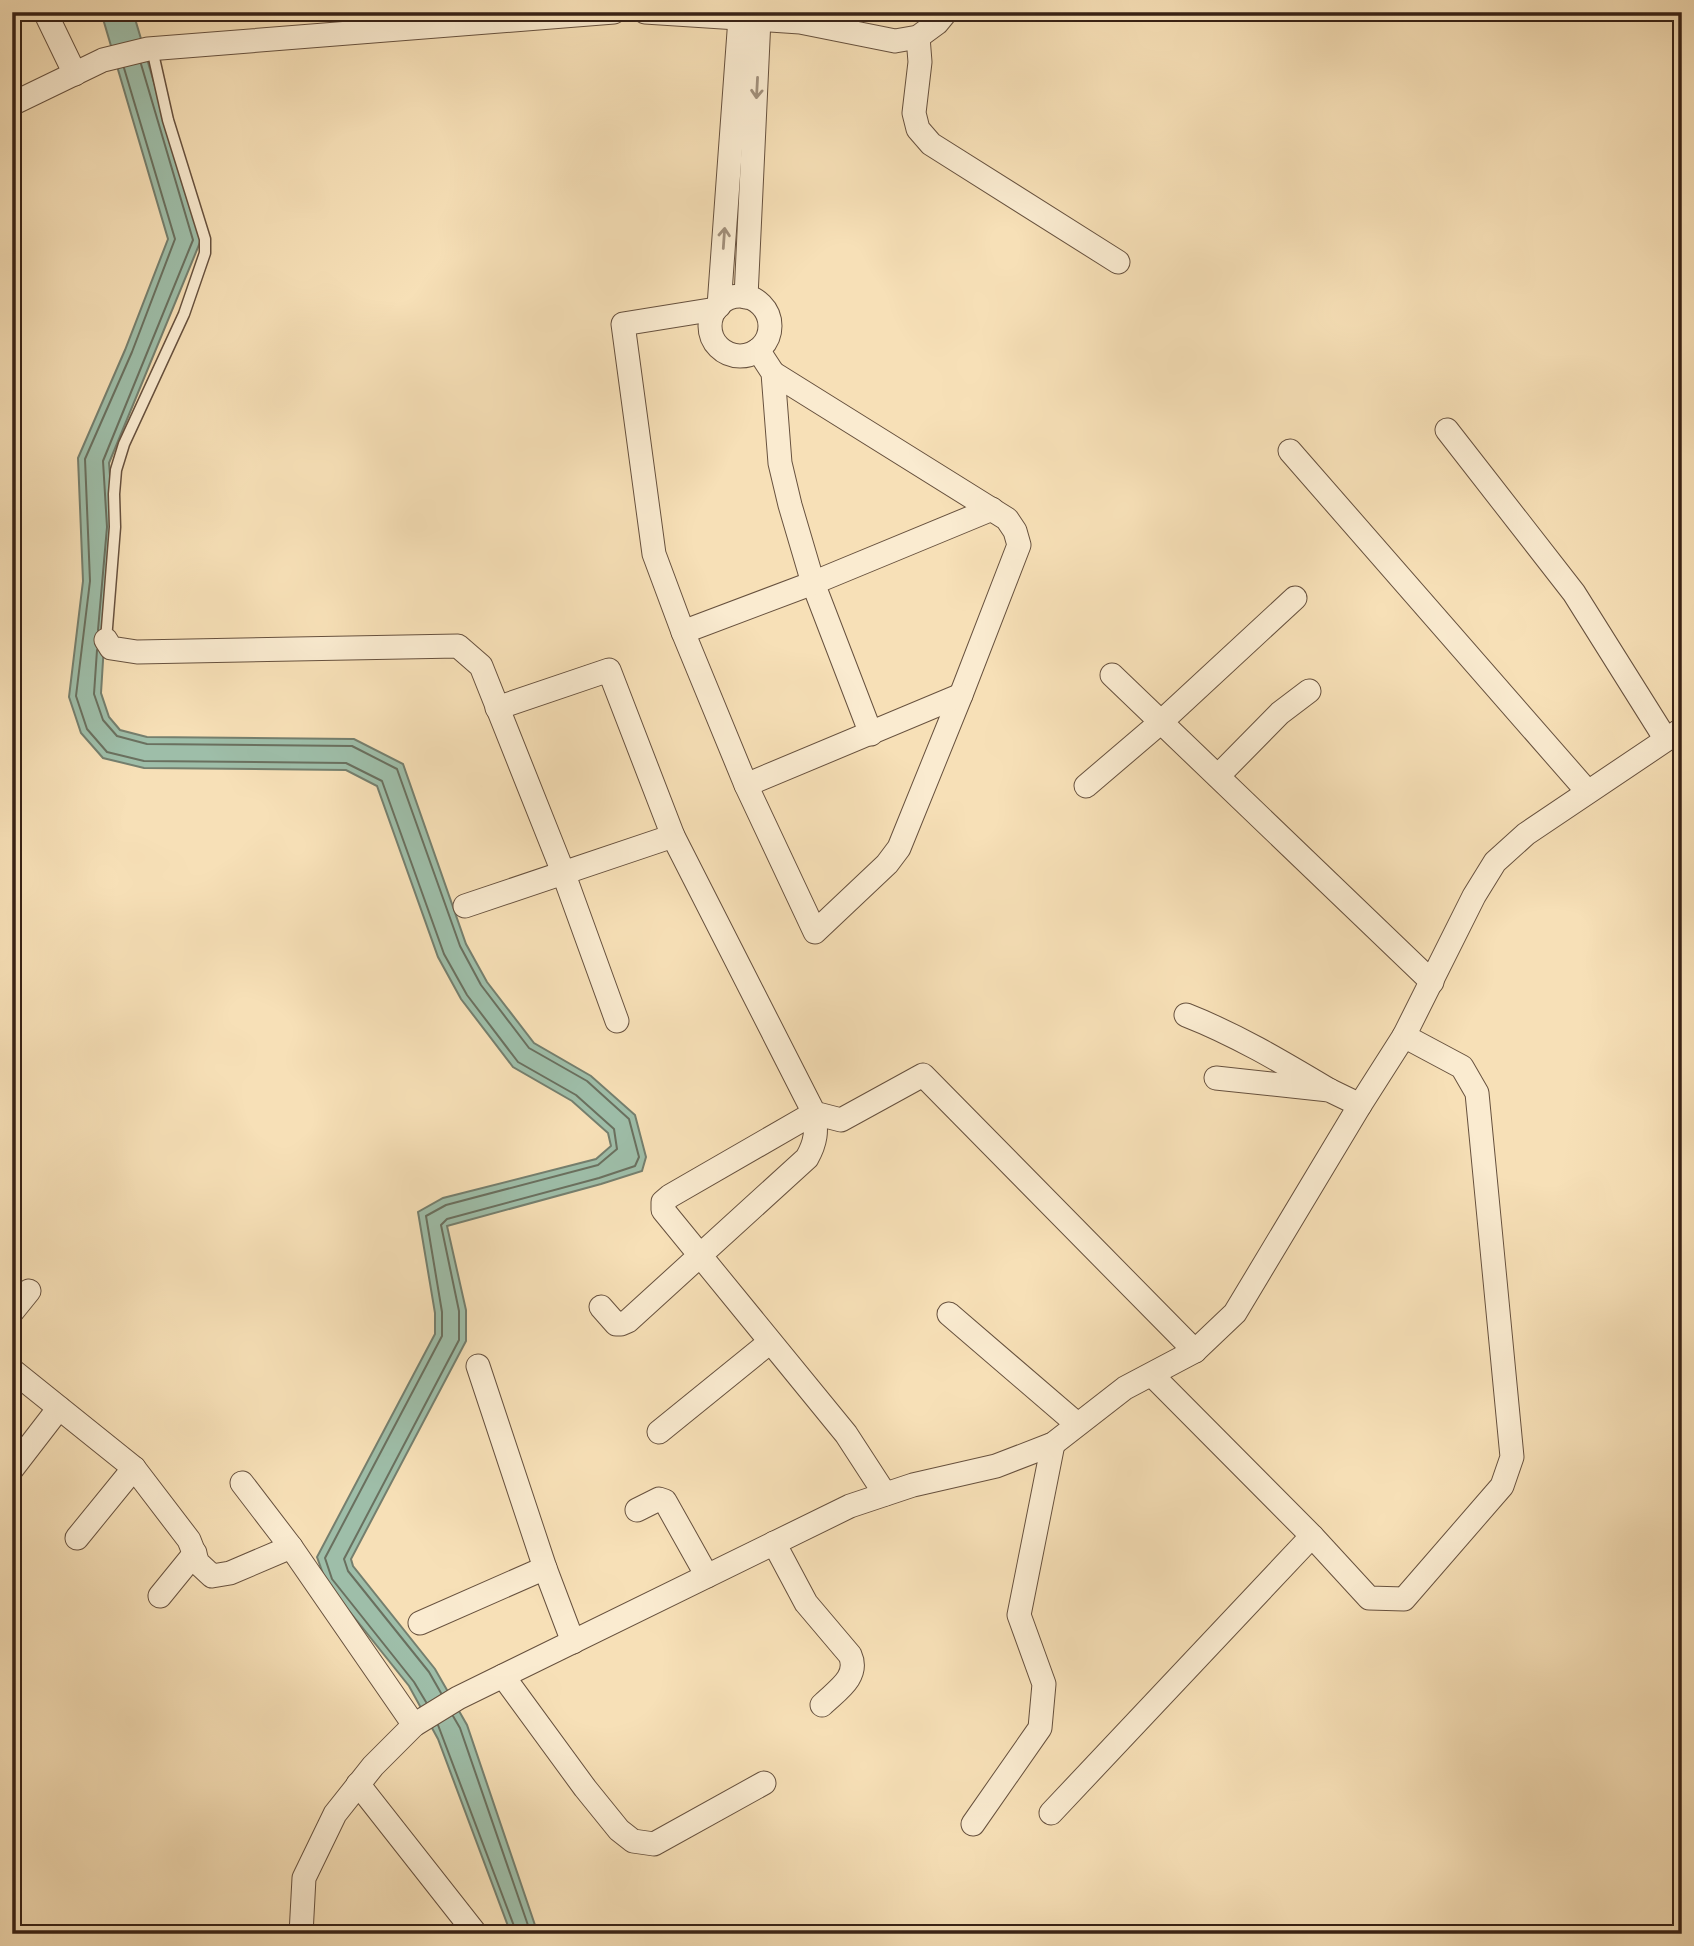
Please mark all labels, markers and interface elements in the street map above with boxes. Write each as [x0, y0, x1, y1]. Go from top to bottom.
one-way arrow [751, 76, 764, 99]
one-way arrow [718, 227, 731, 250]

